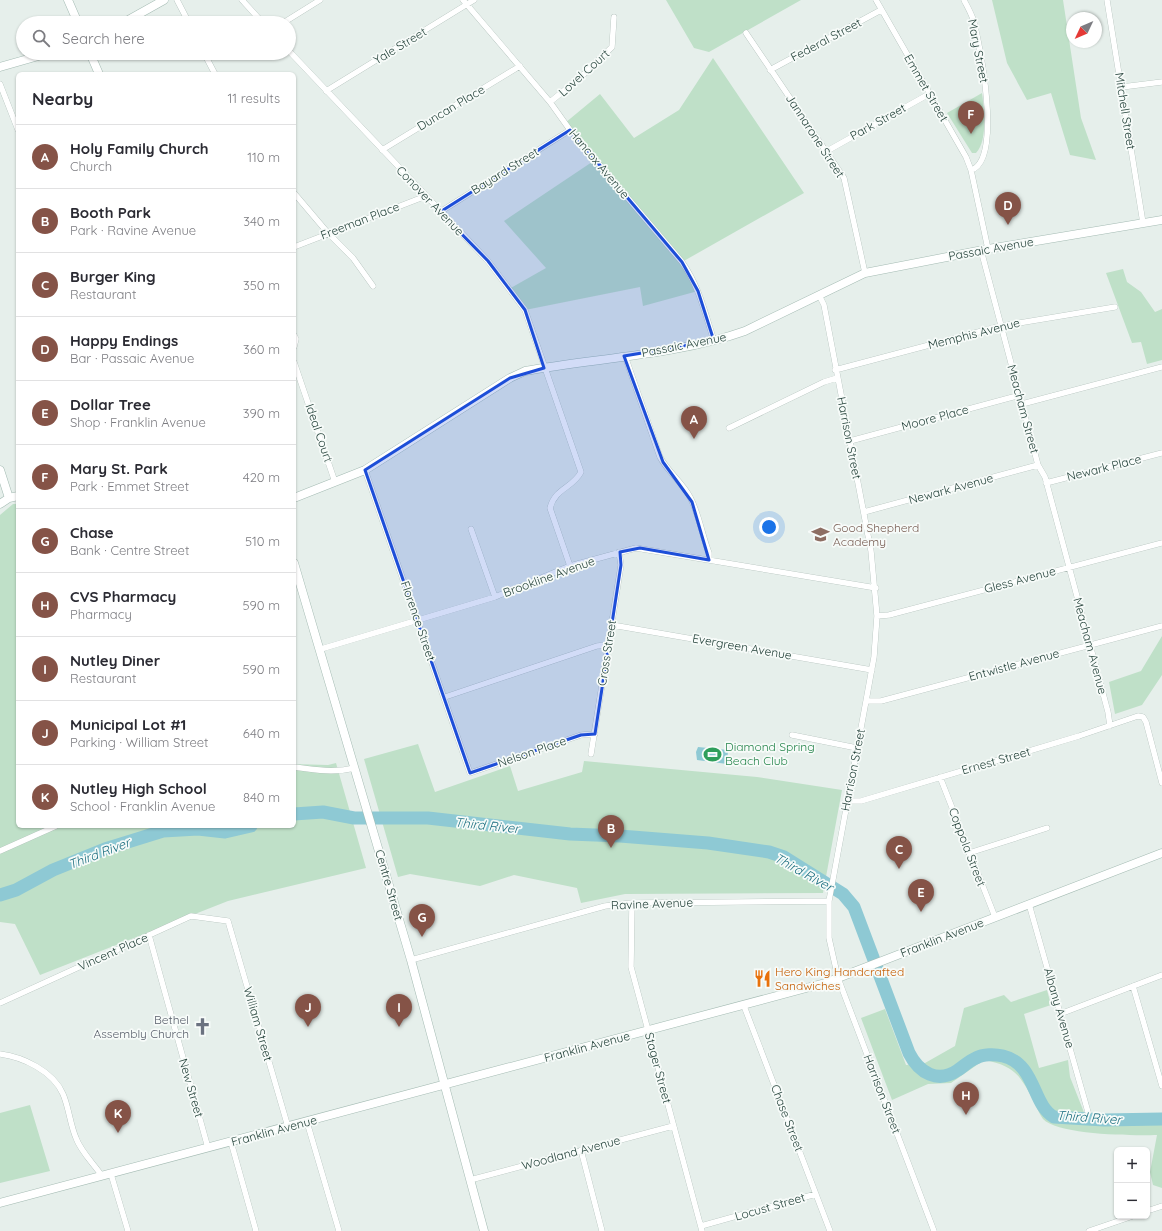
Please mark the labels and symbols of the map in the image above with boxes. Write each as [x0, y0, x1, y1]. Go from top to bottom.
north arrow [1066, 12, 1102, 48]
street label: Federal Street [788, 15, 864, 64]
street label: Mary Street [965, 18, 992, 84]
street label: Yale Street [371, 24, 429, 67]
street label: Lovel Court [555, 46, 612, 99]
street label: Emmet Street [901, 51, 952, 124]
street label: Mitchell Street [1112, 71, 1139, 151]
street label: Duncan Place [414, 81, 487, 134]
street label: Jannarone Street [783, 91, 848, 180]
street label: Park Street [847, 100, 908, 143]
pin: F [958, 101, 984, 134]
street label: Hancox Avenue [566, 126, 633, 202]
street label: Bayard Street [468, 144, 541, 197]
street label: Conover Avenue [393, 163, 468, 239]
pin: D [995, 192, 1021, 225]
street label: Freeman Place [318, 199, 402, 242]
street label: Passaic Avenue [947, 234, 1035, 263]
street label: Memphis Avenue [926, 315, 1022, 352]
street label: Passaic Avenue [640, 329, 728, 360]
street label: Meacham Street [1004, 363, 1043, 455]
street label: Harrison Street [834, 395, 865, 480]
street label: Moore Place [900, 401, 970, 434]
street label: Ideal Court [302, 402, 336, 464]
pin: A [681, 406, 707, 439]
street label: Newark Place [1065, 451, 1143, 484]
street label: Newark Avenue [907, 470, 995, 507]
your location [759, 517, 779, 537]
place label: Good Shepherd Academy [833, 520, 919, 549]
school or university icon: Good Shepherd Academy [810, 525, 830, 545]
street label: Brookline Avenue [501, 553, 597, 600]
street label: Gless Avenue [983, 563, 1057, 596]
street label: Florence Street [398, 579, 439, 663]
street label: Meacham Avenue [1070, 596, 1111, 696]
street label: Cross Street [594, 619, 619, 687]
street label: Evergreen Avenue [691, 630, 793, 663]
street label: Entwistle Avenue [967, 645, 1061, 684]
street label: Harrison Street [837, 727, 868, 812]
street label: Nelson Place [496, 733, 568, 770]
place label: Diamond Spring Beach Club [725, 739, 815, 768]
sports icon: Diamond Spring Beach Club [702, 744, 722, 764]
street label: Ernest Street [960, 744, 1032, 778]
street label: Coppola Street [946, 805, 989, 888]
water label: Third River [454, 814, 522, 837]
pin: B [598, 815, 624, 848]
water label: Third River [66, 833, 134, 872]
pin: C [886, 836, 912, 869]
street label: Centre Street [372, 848, 407, 922]
water label: Third River [772, 849, 838, 896]
pin: E [908, 879, 934, 912]
street label: Ravine Avenue [611, 895, 694, 912]
pin: G [409, 904, 435, 937]
street label: Franklin Avenue [898, 915, 986, 960]
street label: Vincent Place [76, 929, 150, 974]
place label: Hero King Handcrafted Sandwiches [775, 964, 904, 993]
street label: Albany Avenue [1041, 966, 1078, 1050]
restaurant icon: Hero King Handcrafted Sandwiches [752, 969, 772, 989]
street label: William Street [241, 985, 276, 1063]
pin: J [295, 994, 321, 1027]
pin: I [386, 994, 412, 1027]
place label: Bethel Assembly Church [93, 1012, 189, 1041]
church icon: Bethel Assembly Church [192, 1017, 212, 1037]
street label: Franklin Avenue [542, 1028, 632, 1065]
street label: Stager Street [642, 1031, 675, 1105]
street label: Harrison Street [860, 1052, 904, 1136]
street label: New Street [176, 1057, 207, 1119]
street label: Chase Street [768, 1082, 807, 1153]
pin: H [953, 1082, 979, 1115]
pin: K [105, 1100, 131, 1133]
water label: Third River [1056, 1107, 1124, 1127]
street label: Franklin Avenue [229, 1112, 319, 1149]
street label: Woodland Avenue [520, 1132, 622, 1173]
street label: Locust Street [733, 1189, 807, 1224]

